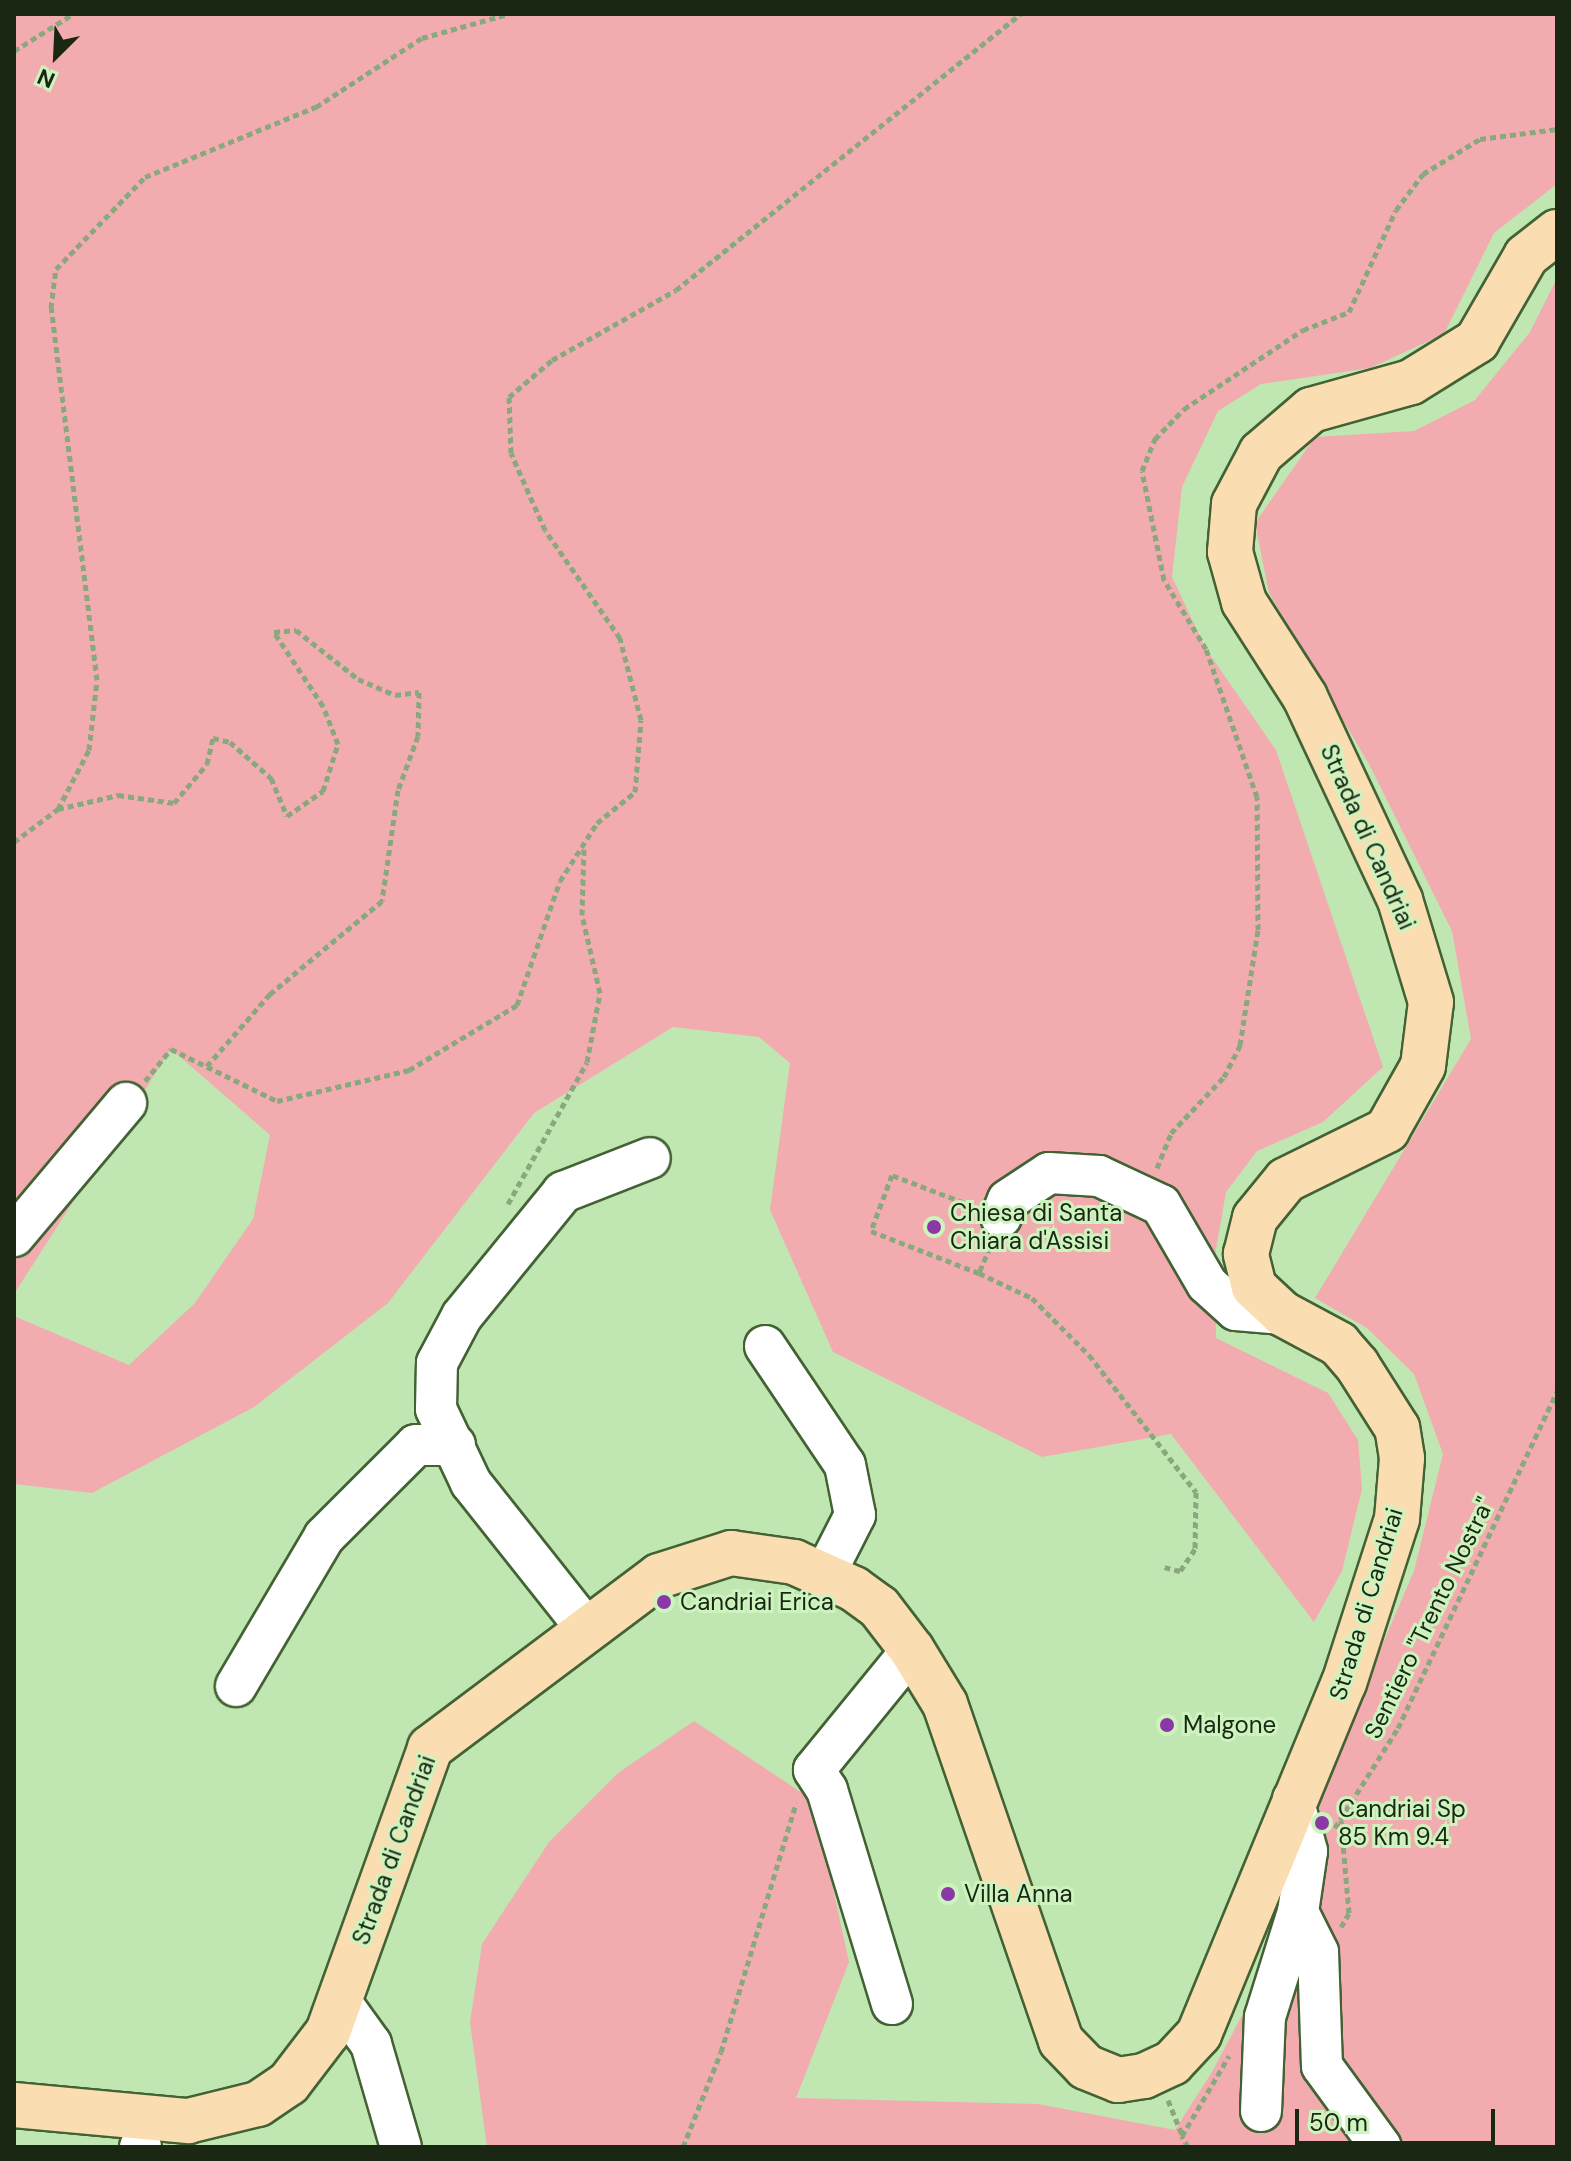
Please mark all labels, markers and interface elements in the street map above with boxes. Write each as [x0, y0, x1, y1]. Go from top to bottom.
north arrow [16, 16, 96, 96]
text: N [33, 62, 59, 95]
street label: Strada di Candriai [1314, 740, 1422, 934]
place label: Chiesa di Santa Chiara d'Assisi [950, 1199, 1122, 1255]
marker: Chiesa di Santa Chiara d'Assisi [925, 1218, 943, 1236]
street label: Sentiero "Trento Nostra" [1358, 1493, 1500, 1743]
street label: Strada di Candriai [1323, 1504, 1409, 1704]
place label: Candriai Erica [680, 1588, 834, 1616]
marker: Candriai Erica [655, 1593, 673, 1611]
place label: Malgone [1183, 1711, 1276, 1739]
marker: Malgone [1158, 1716, 1176, 1734]
street label: Strada di Candriai [346, 1751, 442, 1949]
place label: Candriai Sp 85 Km 9.4 [1338, 1795, 1466, 1851]
marker: Candriai Sp 85 Km 9.4 [1313, 1814, 1331, 1832]
place label: Villa Anna [964, 1880, 1073, 1908]
marker: Villa Anna [939, 1885, 957, 1903]
scale bar [1299, 2093, 1499, 2143]
text: 50 m [1309, 2107, 1368, 2138]

